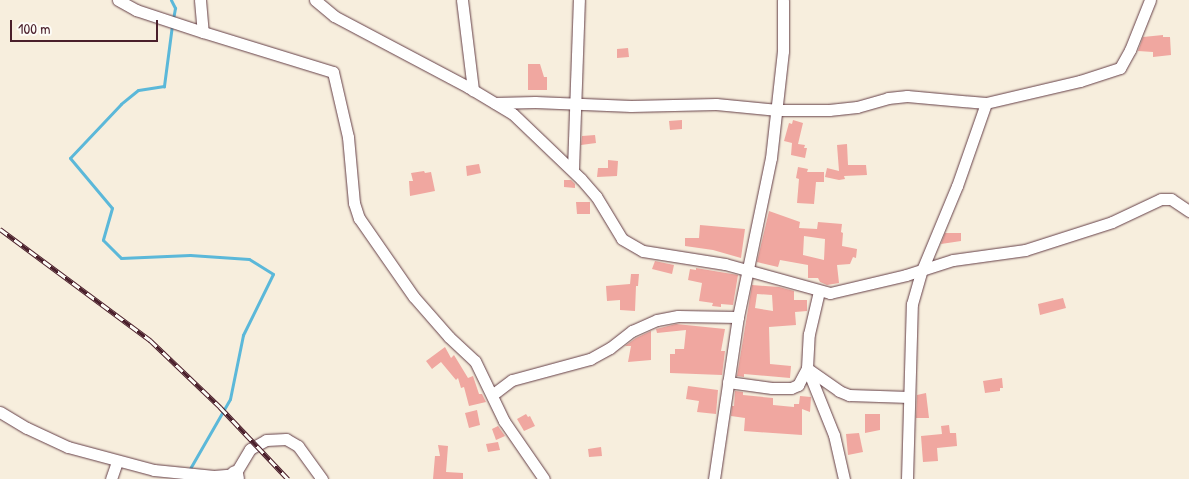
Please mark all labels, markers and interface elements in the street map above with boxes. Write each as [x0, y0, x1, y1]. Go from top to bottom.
scale bar [12, 10, 160, 42]
text: 100 m [18, 18, 51, 39]

